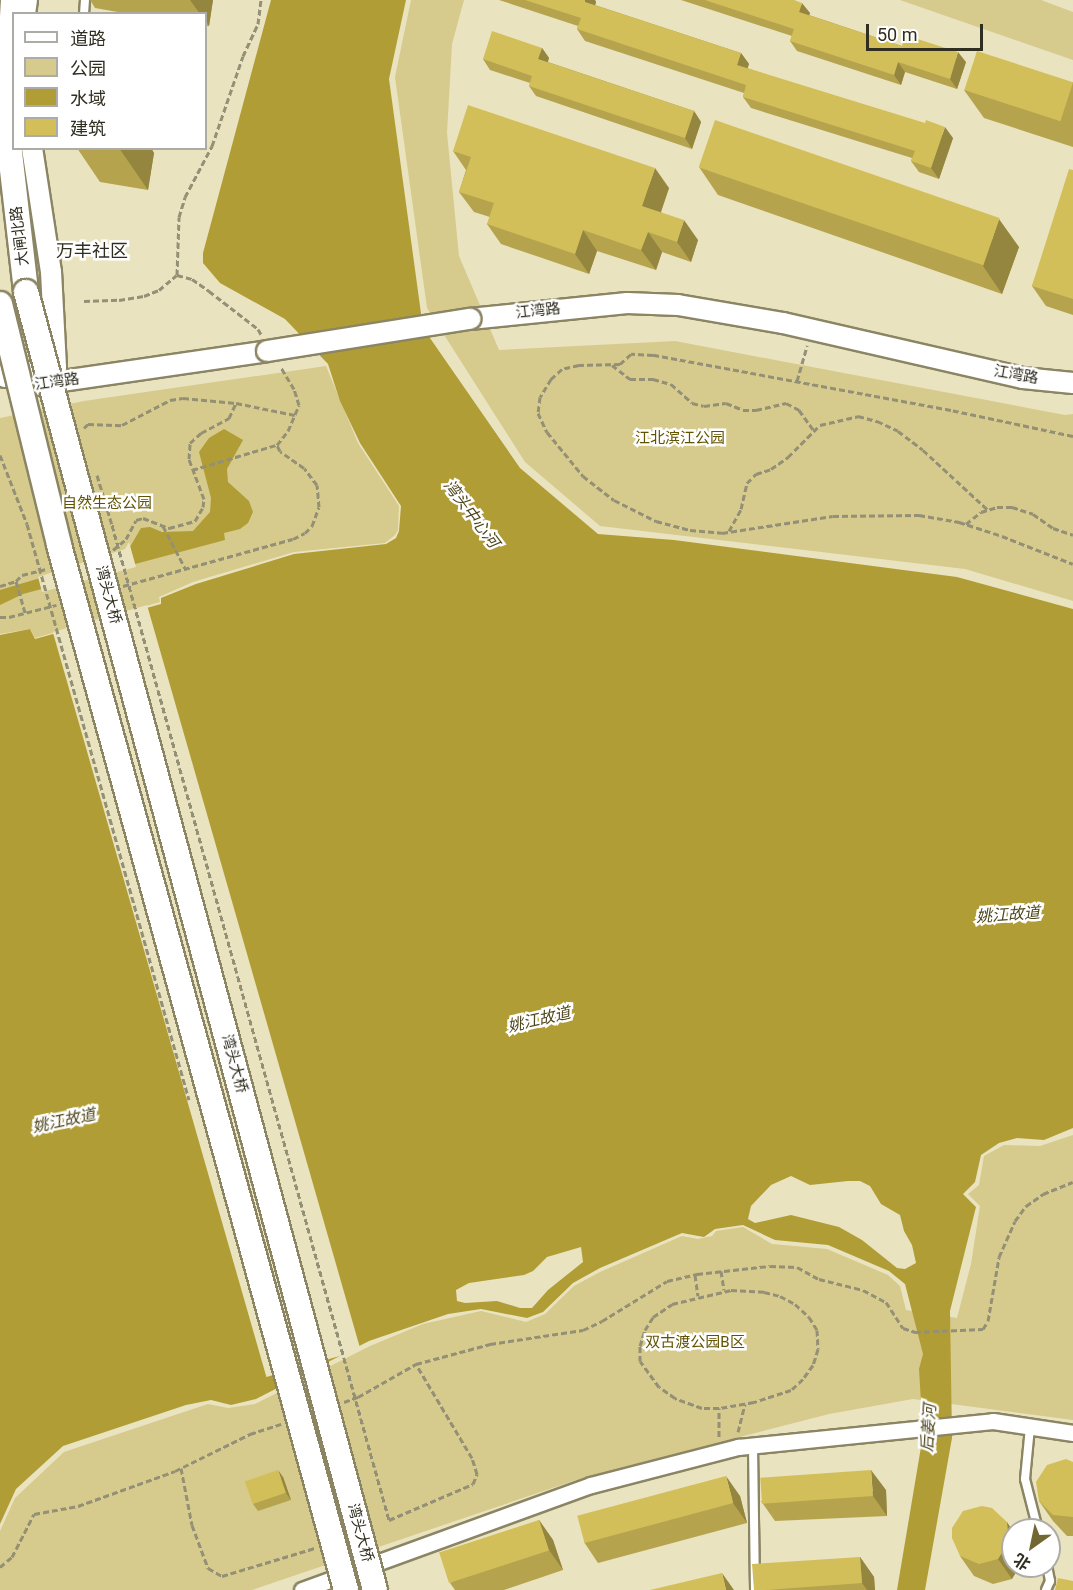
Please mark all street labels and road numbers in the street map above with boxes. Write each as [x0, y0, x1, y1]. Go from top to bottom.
street label: 大闸北路 [7, 205, 33, 267]
street label: 江湾路 [515, 300, 561, 322]
street label: 江湾路 [992, 362, 1040, 388]
street label: 江湾路 [33, 370, 81, 394]
street label: 湾头大桥 [92, 564, 124, 626]
street label: 湾头大桥 [218, 1033, 250, 1095]
street label: 湾头大桥 [344, 1502, 376, 1564]

